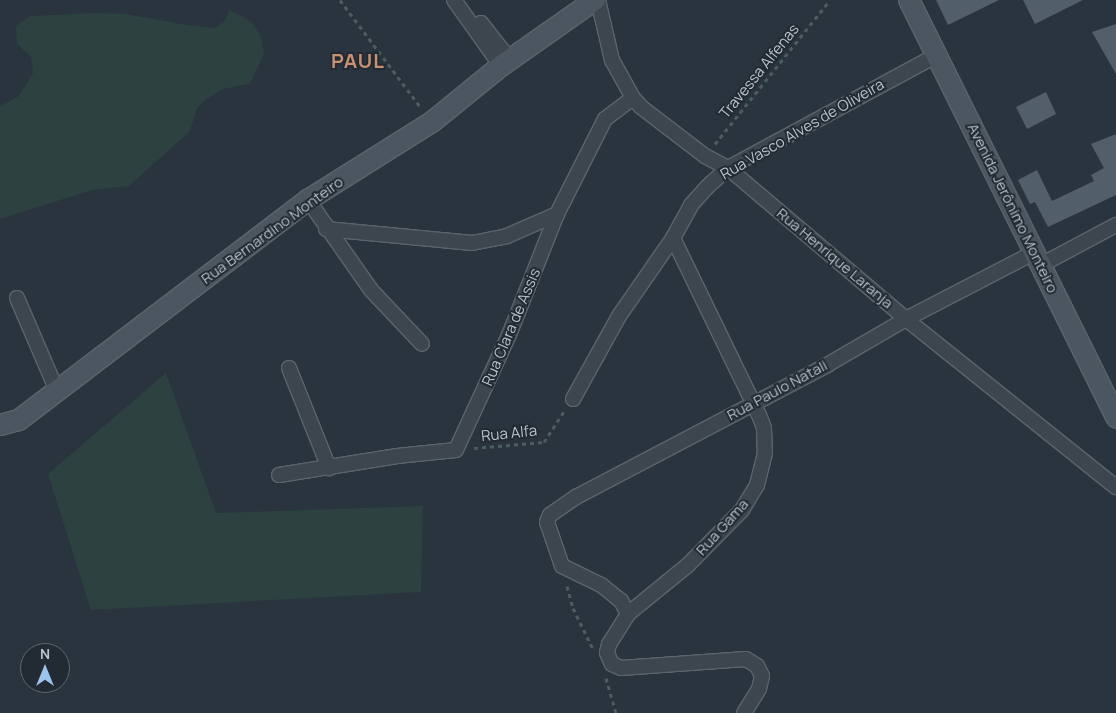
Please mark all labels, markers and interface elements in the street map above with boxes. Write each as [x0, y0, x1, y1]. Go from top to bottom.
street label: Travessa Alfenas [715, 20, 803, 122]
district label: PAUL [331, 48, 385, 72]
street label: Rua Vasco Alves de Oliveira [717, 75, 887, 183]
street label: Avenida Jerônimo Monteiro [964, 120, 1062, 296]
street label: Rua Bernardino Monteiro [197, 172, 347, 288]
street label: Rua Henrique Laranja [773, 204, 897, 312]
street label: Rua Clara de Assis [478, 265, 544, 389]
street label: Rua Paulo Natali [724, 356, 830, 424]
street label: Rua Alfa [480, 421, 538, 445]
street label: Rua Gama [692, 495, 752, 559]
north arrow [20, 643, 70, 693]
text: N [40, 644, 50, 663]

